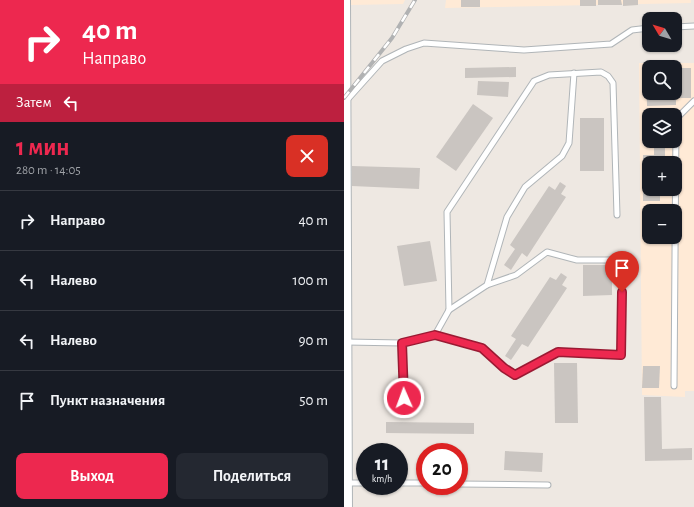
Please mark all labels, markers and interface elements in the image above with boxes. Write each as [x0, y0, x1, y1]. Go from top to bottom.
north arrow [642, 12, 682, 52]
map controls [642, 12, 682, 244]
icon: right [16, 16, 68, 68]
text: 40 m [82, 17, 138, 45]
text: Направо [82, 50, 146, 68]
button: search [642, 60, 682, 100]
icon: left [60, 92, 82, 114]
text: Затем [16, 95, 52, 110]
button: layers [642, 108, 682, 148]
button: close [286, 135, 328, 177]
text: 1 мин [16, 136, 70, 160]
button: + [642, 156, 682, 196]
text: 280 m · 14:05 [16, 164, 81, 177]
button: − [642, 204, 682, 244]
icon: right [16, 210, 38, 232]
text: Направо [50, 213, 105, 228]
text: 40 m [298, 213, 328, 228]
pin [605, 251, 639, 292]
icon: arrive [611, 257, 633, 279]
icon: left [16, 270, 38, 292]
text: Налево [50, 273, 97, 288]
text: 100 m [293, 273, 328, 288]
icon: left [16, 330, 38, 352]
text: Налево [50, 333, 97, 348]
text: 90 m [299, 333, 328, 348]
position arrow [383, 377, 425, 419]
icon: arrive [16, 390, 38, 412]
text: Пункт назначения [50, 393, 165, 408]
text: 50 m [299, 393, 328, 408]
speed limit sign: 20 [416, 443, 468, 495]
button: Выход [16, 453, 168, 499]
button: Поделиться [176, 453, 328, 499]
text: 11 [375, 454, 389, 474]
text: km/h [372, 474, 392, 484]

